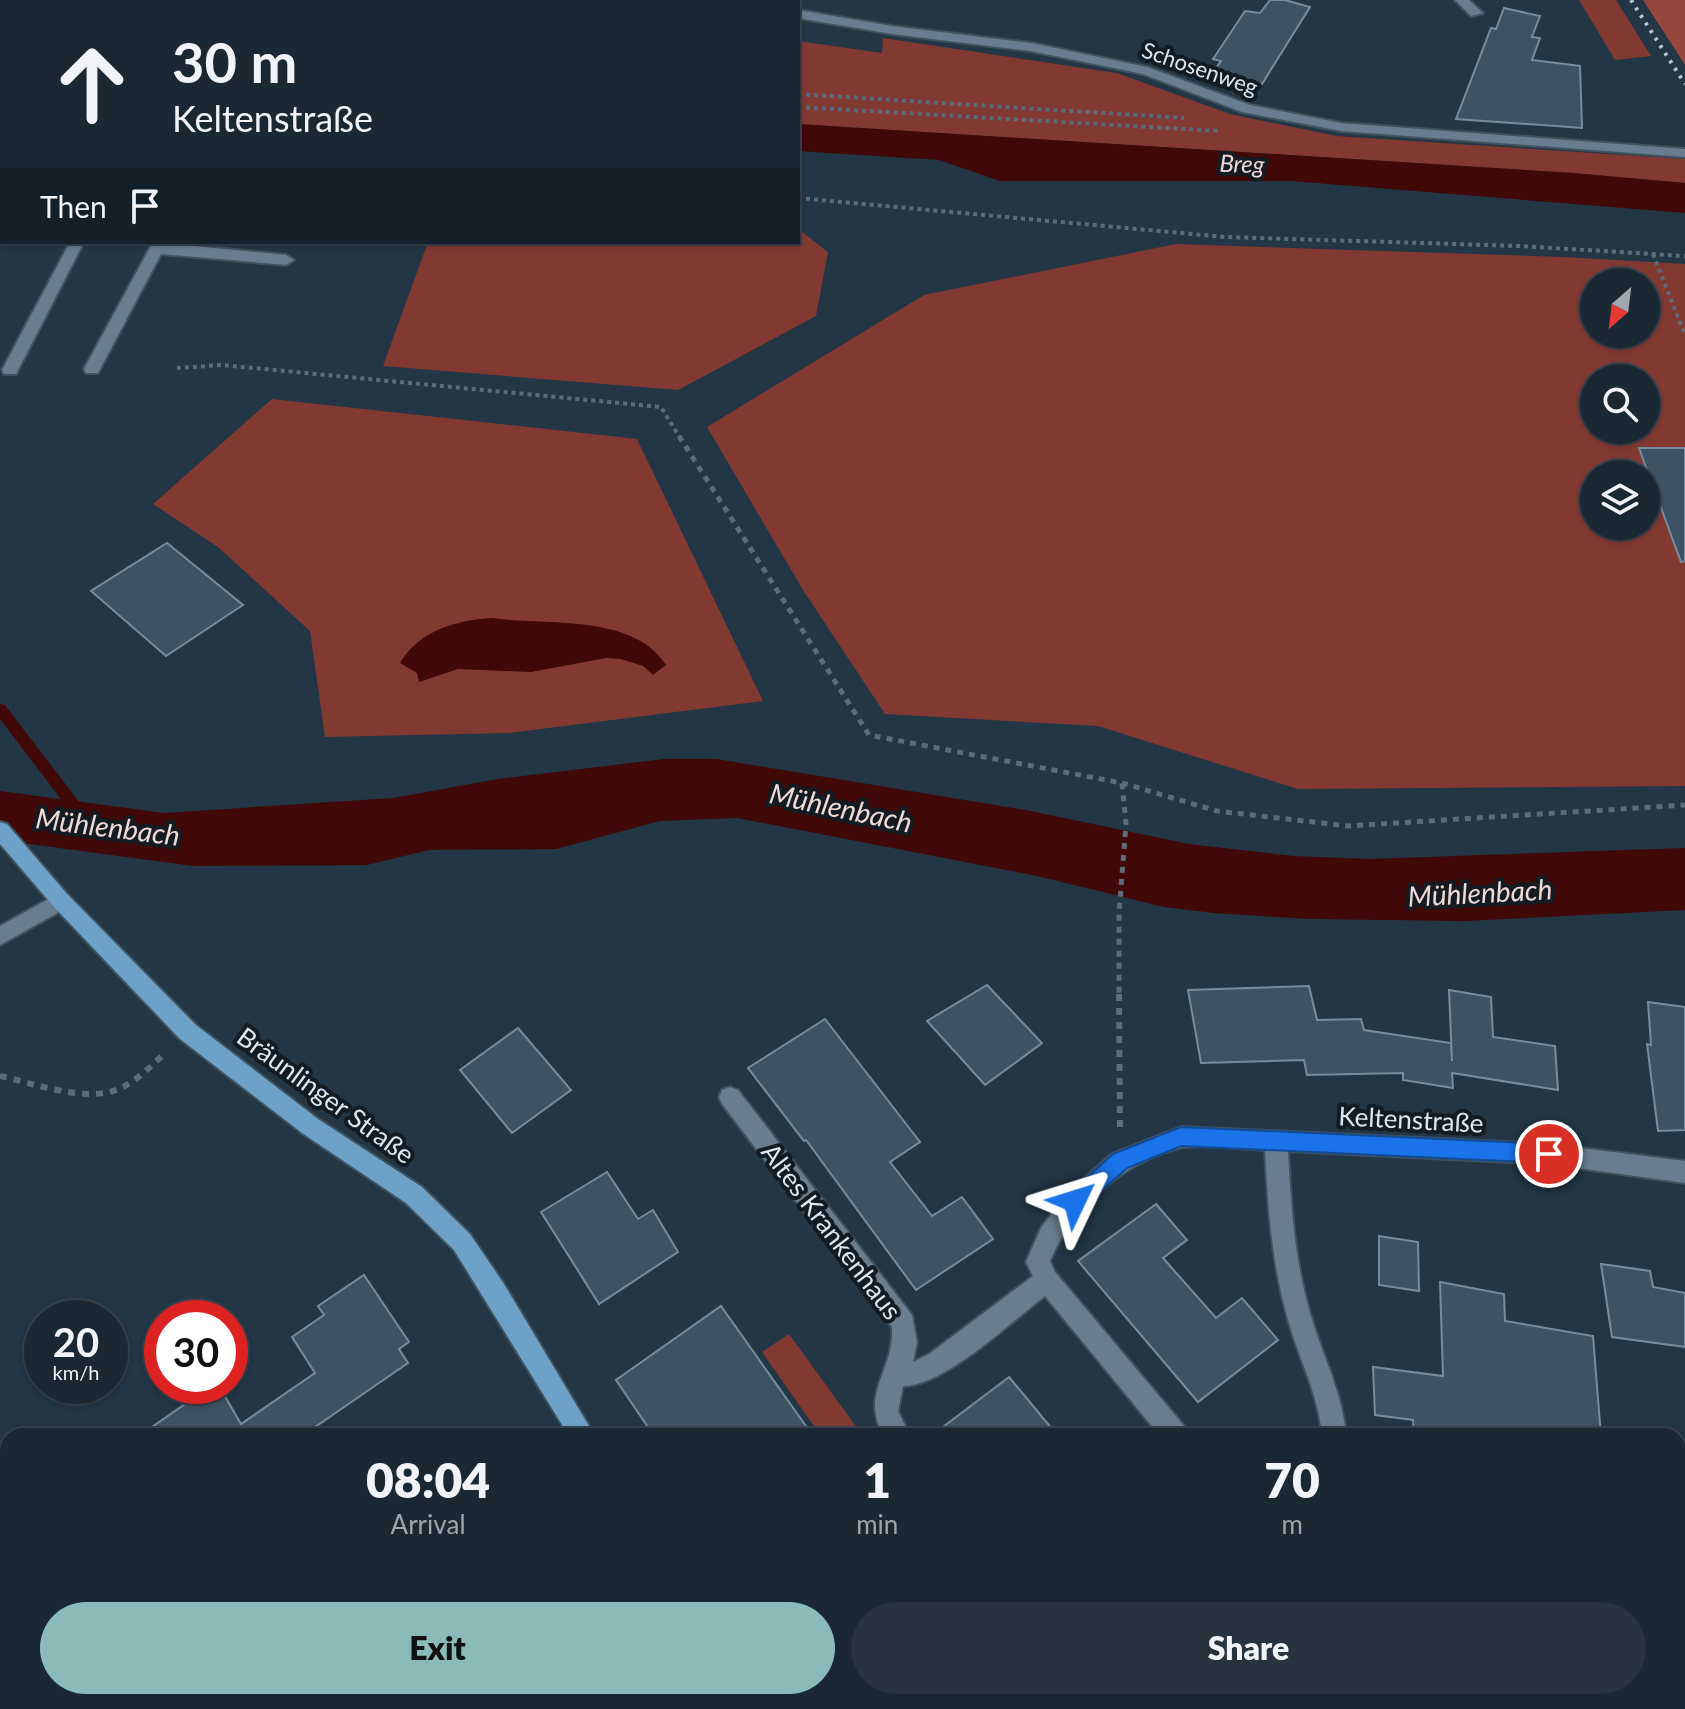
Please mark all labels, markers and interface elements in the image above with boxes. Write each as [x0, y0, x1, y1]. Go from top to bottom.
text: 30 m [172, 28, 297, 95]
icon: ahead [40, 32, 144, 136]
street label: Schosenweg [1139, 36, 1261, 100]
text: Keltenstraße [172, 96, 373, 140]
water label: Breg [1219, 148, 1265, 178]
icon: arrive [123, 184, 167, 228]
text: Then [40, 188, 107, 224]
north arrow [1580, 268, 1660, 348]
map controls [1580, 268, 1660, 540]
button: search [1580, 364, 1660, 444]
button: layers [1580, 460, 1660, 540]
water label: Mühlenbach [767, 775, 915, 839]
water label: Mühlenbach [34, 800, 182, 852]
water label: Mühlenbach [1407, 871, 1553, 913]
street label: Bräunlinger Straße [231, 1020, 421, 1170]
street label: Keltenstraße [1338, 1099, 1484, 1139]
pin [1515, 1120, 1583, 1188]
icon: arrive [1527, 1132, 1571, 1176]
street label: Altes Krankenhaus [755, 1137, 909, 1325]
position arrow [1033, 1159, 1117, 1243]
speed limit sign: 30 [144, 1300, 248, 1404]
text: 20 [53, 1318, 99, 1366]
text: km/h [53, 1360, 99, 1384]
text: 08:04 [366, 1451, 490, 1508]
text: 1 [863, 1451, 891, 1508]
text: 70 [1264, 1451, 1320, 1508]
text: Arrival [391, 1508, 466, 1540]
text: min [856, 1508, 898, 1540]
text: m [1281, 1508, 1303, 1540]
button: Exit [40, 1602, 835, 1694]
button: Share [851, 1602, 1646, 1694]

